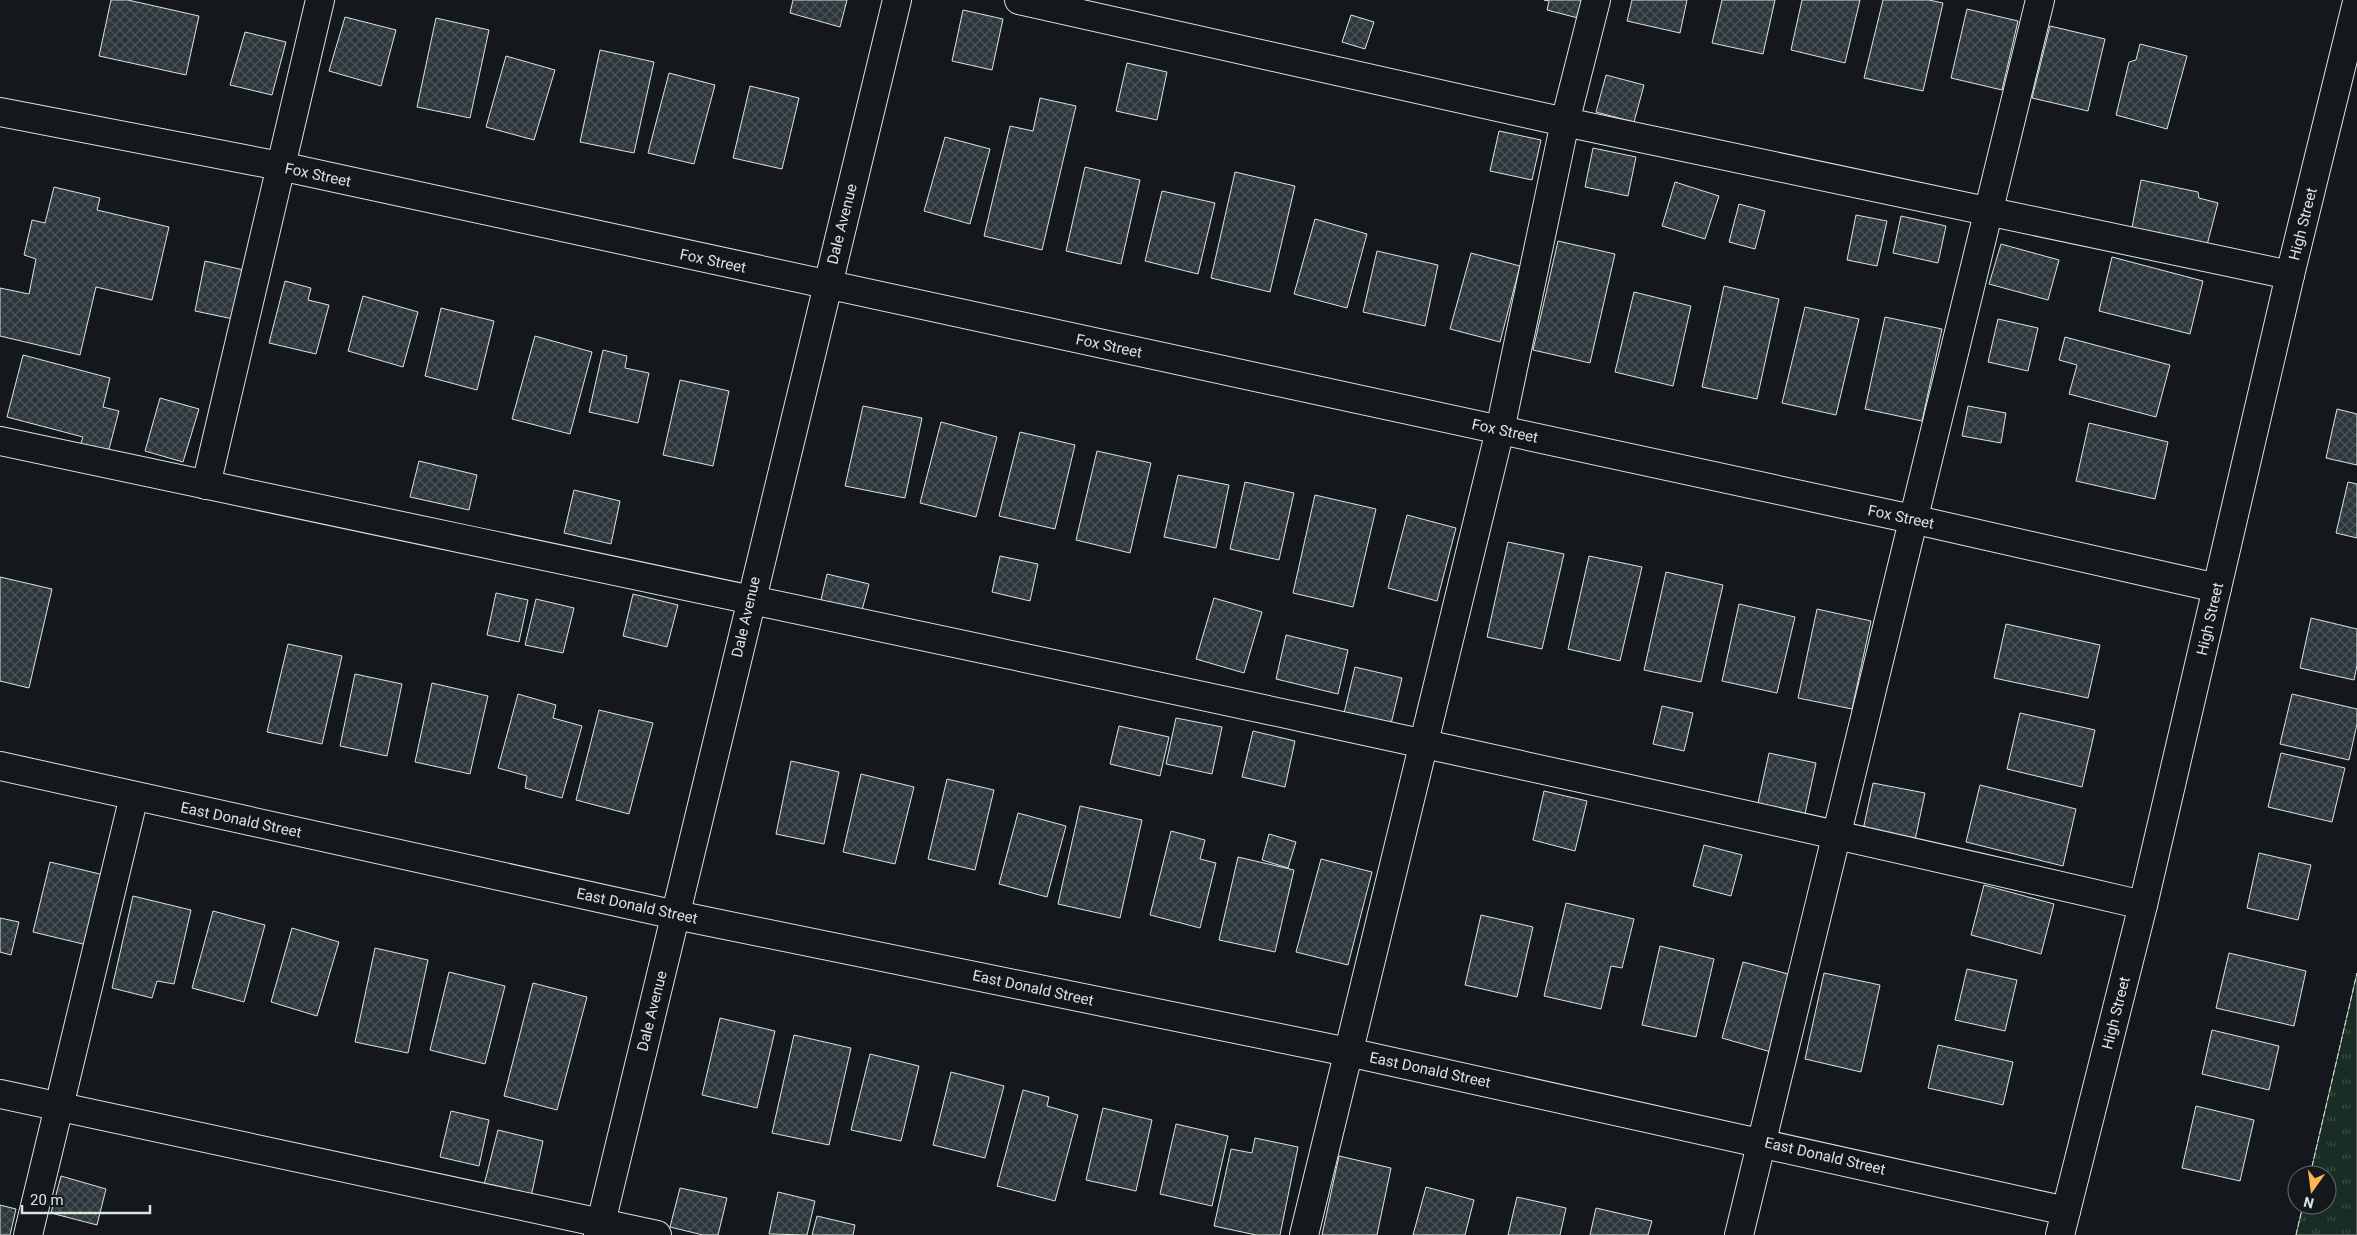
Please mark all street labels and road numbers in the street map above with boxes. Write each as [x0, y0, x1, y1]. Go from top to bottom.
street label: Fox Street [283, 159, 353, 191]
street label: Dale Avenue [823, 182, 861, 266]
street label: High Street [2285, 186, 2321, 262]
street label: Fox Street [678, 245, 748, 277]
street label: Fox Street [1074, 330, 1144, 362]
street label: Fox Street [1470, 415, 1540, 447]
street label: Fox Street [1866, 501, 1936, 533]
street label: Dale Avenue [728, 575, 764, 659]
street label: High Street [2193, 581, 2227, 657]
street label: East Donald Street [179, 798, 303, 842]
street label: East Donald Street [575, 884, 699, 928]
street label: East Donald Street [971, 966, 1095, 1010]
street label: Dale Avenue [633, 969, 671, 1053]
street label: High Street [2098, 975, 2134, 1051]
street label: East Donald Street [1368, 1048, 1492, 1092]
street label: East Donald Street [1763, 1133, 1887, 1179]

